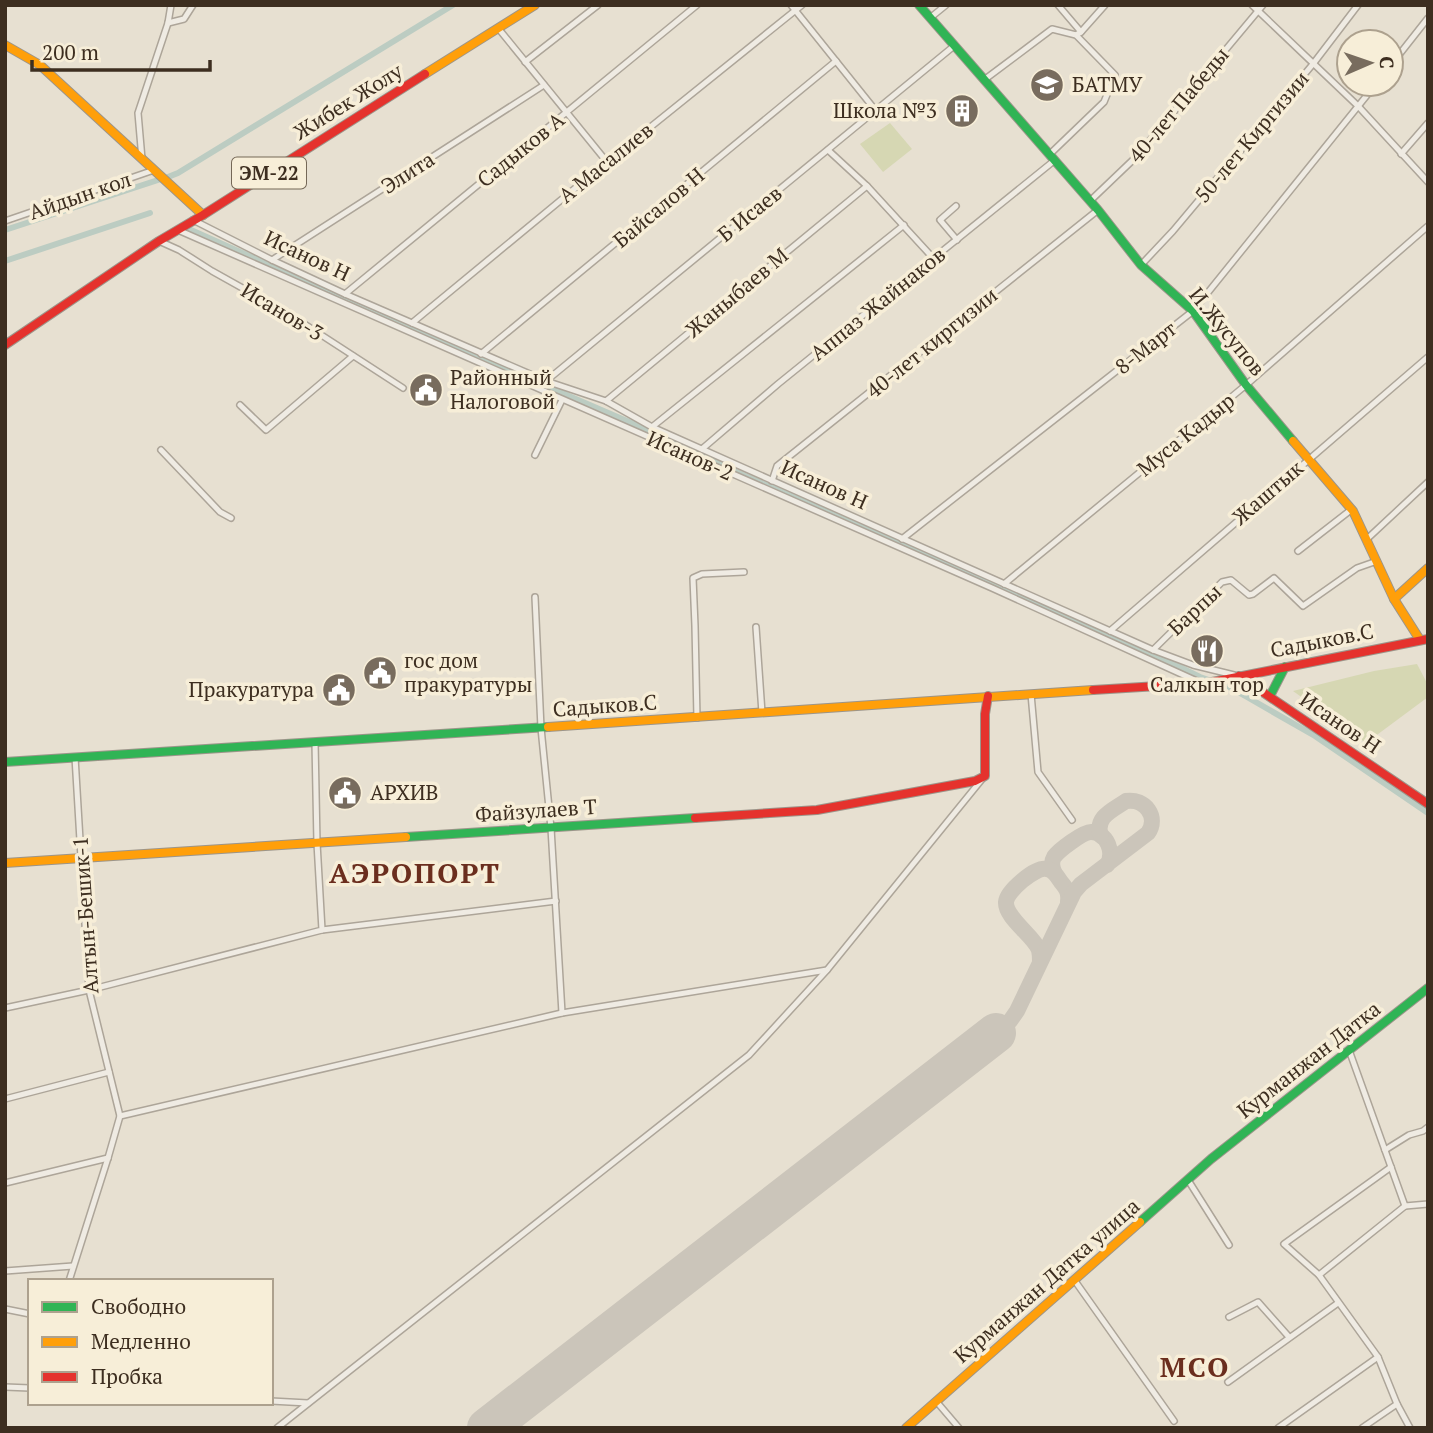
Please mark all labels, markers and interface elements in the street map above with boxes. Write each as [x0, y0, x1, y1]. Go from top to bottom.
scale bar [32, 28, 210, 72]
north arrow [1335, 28, 1405, 98]
text: 200 m [42, 38, 99, 66]
street label: 40-лет Пабеды [1122, 41, 1235, 168]
street label: Жибек Жолу [288, 56, 408, 146]
text: С [1375, 56, 1400, 69]
street label: 50-лет Киргизии [1188, 65, 1315, 208]
school or university icon: БАТМУ [1028, 66, 1066, 104]
place label: БАТМУ [1072, 70, 1142, 98]
building icon: Школа №3 [943, 92, 981, 130]
place label: Школа №3 [833, 96, 937, 124]
street label: Садыков А [471, 105, 570, 193]
street label: А Масалиев [552, 115, 659, 209]
street label: Элита [376, 144, 440, 200]
road number: ЭМ-22 [232, 158, 306, 188]
street label: Байсалов Н [607, 161, 710, 254]
street label: Айдын кол [25, 164, 135, 226]
street label: Б Исаев [711, 179, 787, 248]
street label: Исанов Н [260, 223, 355, 287]
street label: Аппаз Жайнаков [804, 240, 951, 366]
street label: Жаныбаев М [679, 241, 794, 343]
street label: Исанов-3 [236, 276, 329, 347]
street label: 40-лет киргизии [860, 280, 1003, 404]
street label: И.Жусупов [1183, 281, 1272, 381]
street label: 8-Март [1109, 314, 1182, 380]
place label: Районный Налоговой [450, 363, 555, 415]
public building icon: Районный Налоговой [407, 371, 445, 409]
street label: Муса Кадыр [1131, 386, 1240, 482]
street label: Исанов-2 [643, 424, 738, 487]
street label: Исанов Н [777, 453, 872, 516]
street label: Жаштык [1226, 453, 1309, 531]
street label: Барпы [1162, 577, 1227, 641]
street label: Садыков.С [1268, 616, 1376, 664]
restaurant icon: Салкын тор [1188, 632, 1226, 670]
place label: гос дом пракуратуры [404, 646, 532, 698]
public building icon: гос дом пракуратуры [361, 654, 399, 692]
place label: Салкын тор [1150, 670, 1264, 698]
public building icon: Пракуратура [320, 671, 358, 709]
place label: Пракуратура [188, 675, 314, 703]
street label: Исанов Н [1295, 685, 1386, 759]
street label: Садыков.С [552, 687, 658, 723]
public building icon: АРХИВ [326, 774, 364, 812]
place label: АРХИВ [370, 778, 439, 806]
street label: Файзулаев Т [474, 792, 598, 828]
street label: Алтын-Бешик-1 [66, 835, 104, 995]
district label: АЭРОПОРТ [329, 854, 501, 891]
street label: Курманжан Датка [1231, 994, 1386, 1124]
street label: Курманжан Датка улица [947, 1191, 1146, 1369]
legend [28, 1279, 273, 1405]
text: Свободно [91, 1292, 186, 1320]
text: Медленно [91, 1327, 191, 1355]
district label: МСО [1160, 1348, 1230, 1385]
text: Пробка [91, 1362, 163, 1390]

